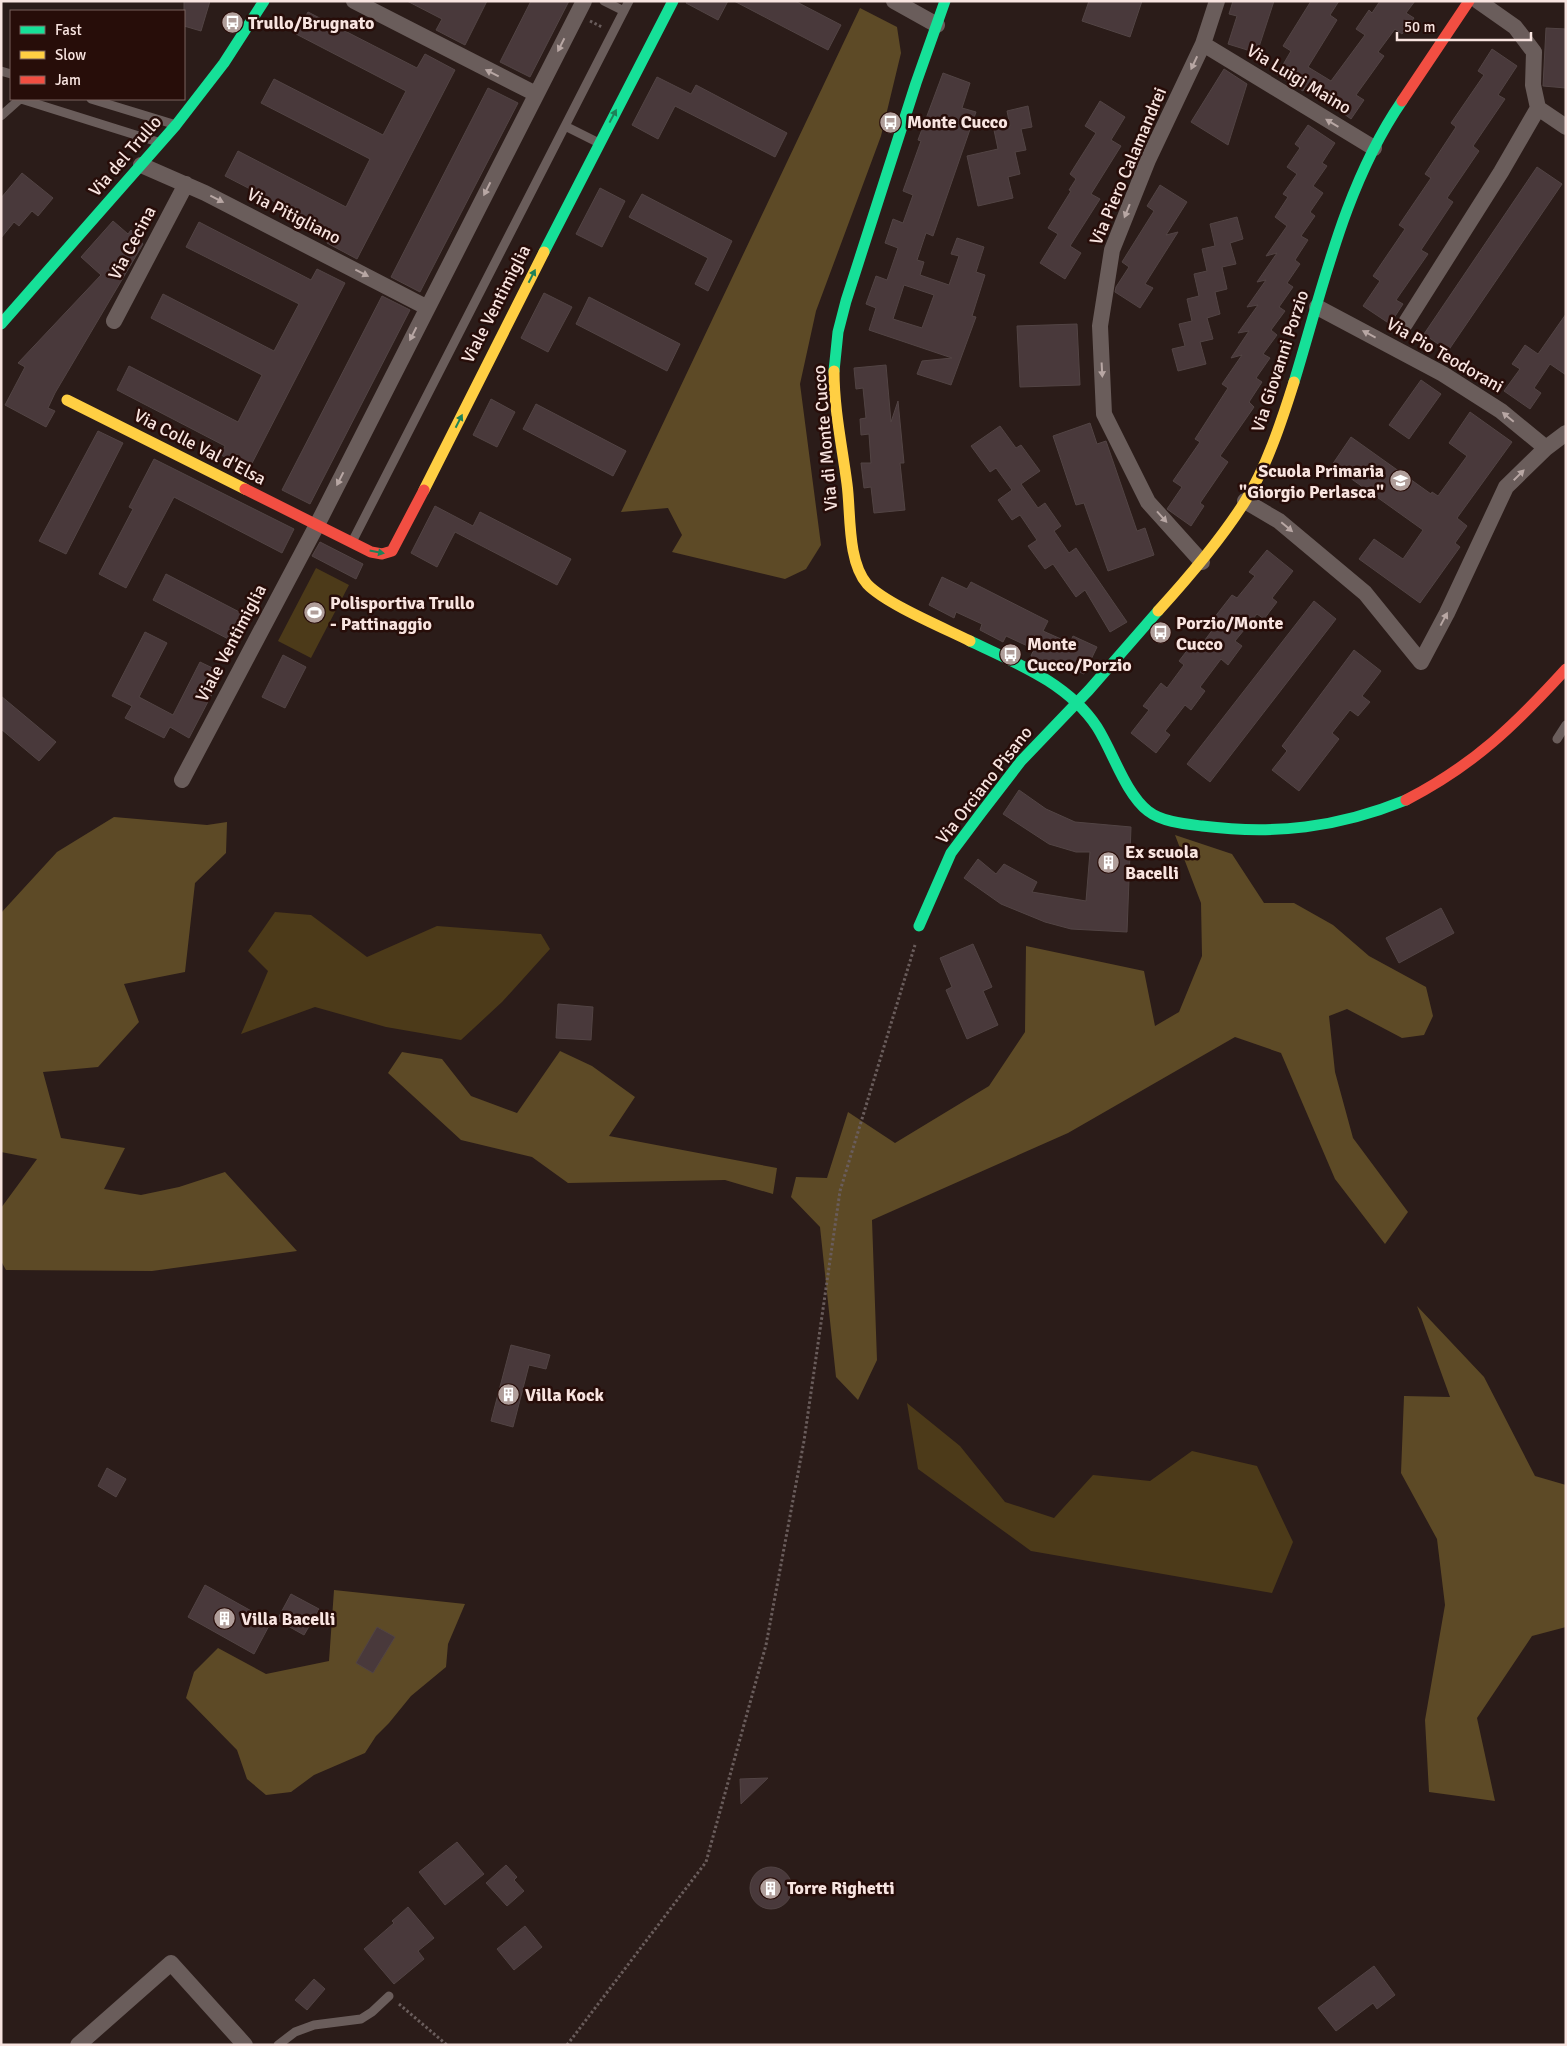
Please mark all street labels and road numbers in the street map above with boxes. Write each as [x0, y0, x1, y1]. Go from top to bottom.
street label: Via Luigi Maino [1243, 39, 1355, 119]
street label: Via Piero Calamandrei [1085, 84, 1171, 248]
street label: Via del Trullo [84, 111, 166, 201]
street label: Via Pitigliano [243, 183, 345, 249]
street label: Via Cecina [103, 202, 161, 284]
street label: Viale Ventimiglia [457, 241, 535, 367]
street label: Via Giovanni Porzio [1247, 287, 1313, 435]
street label: Via Pio Teodorani [1382, 313, 1508, 397]
street label: Via di Monte Cucco [808, 364, 842, 512]
street label: Via Colle Val d'Elsa [130, 404, 270, 490]
street label: Viale Ventimiglia [191, 580, 271, 706]
street label: Via Orciano Pisano [931, 722, 1037, 848]

